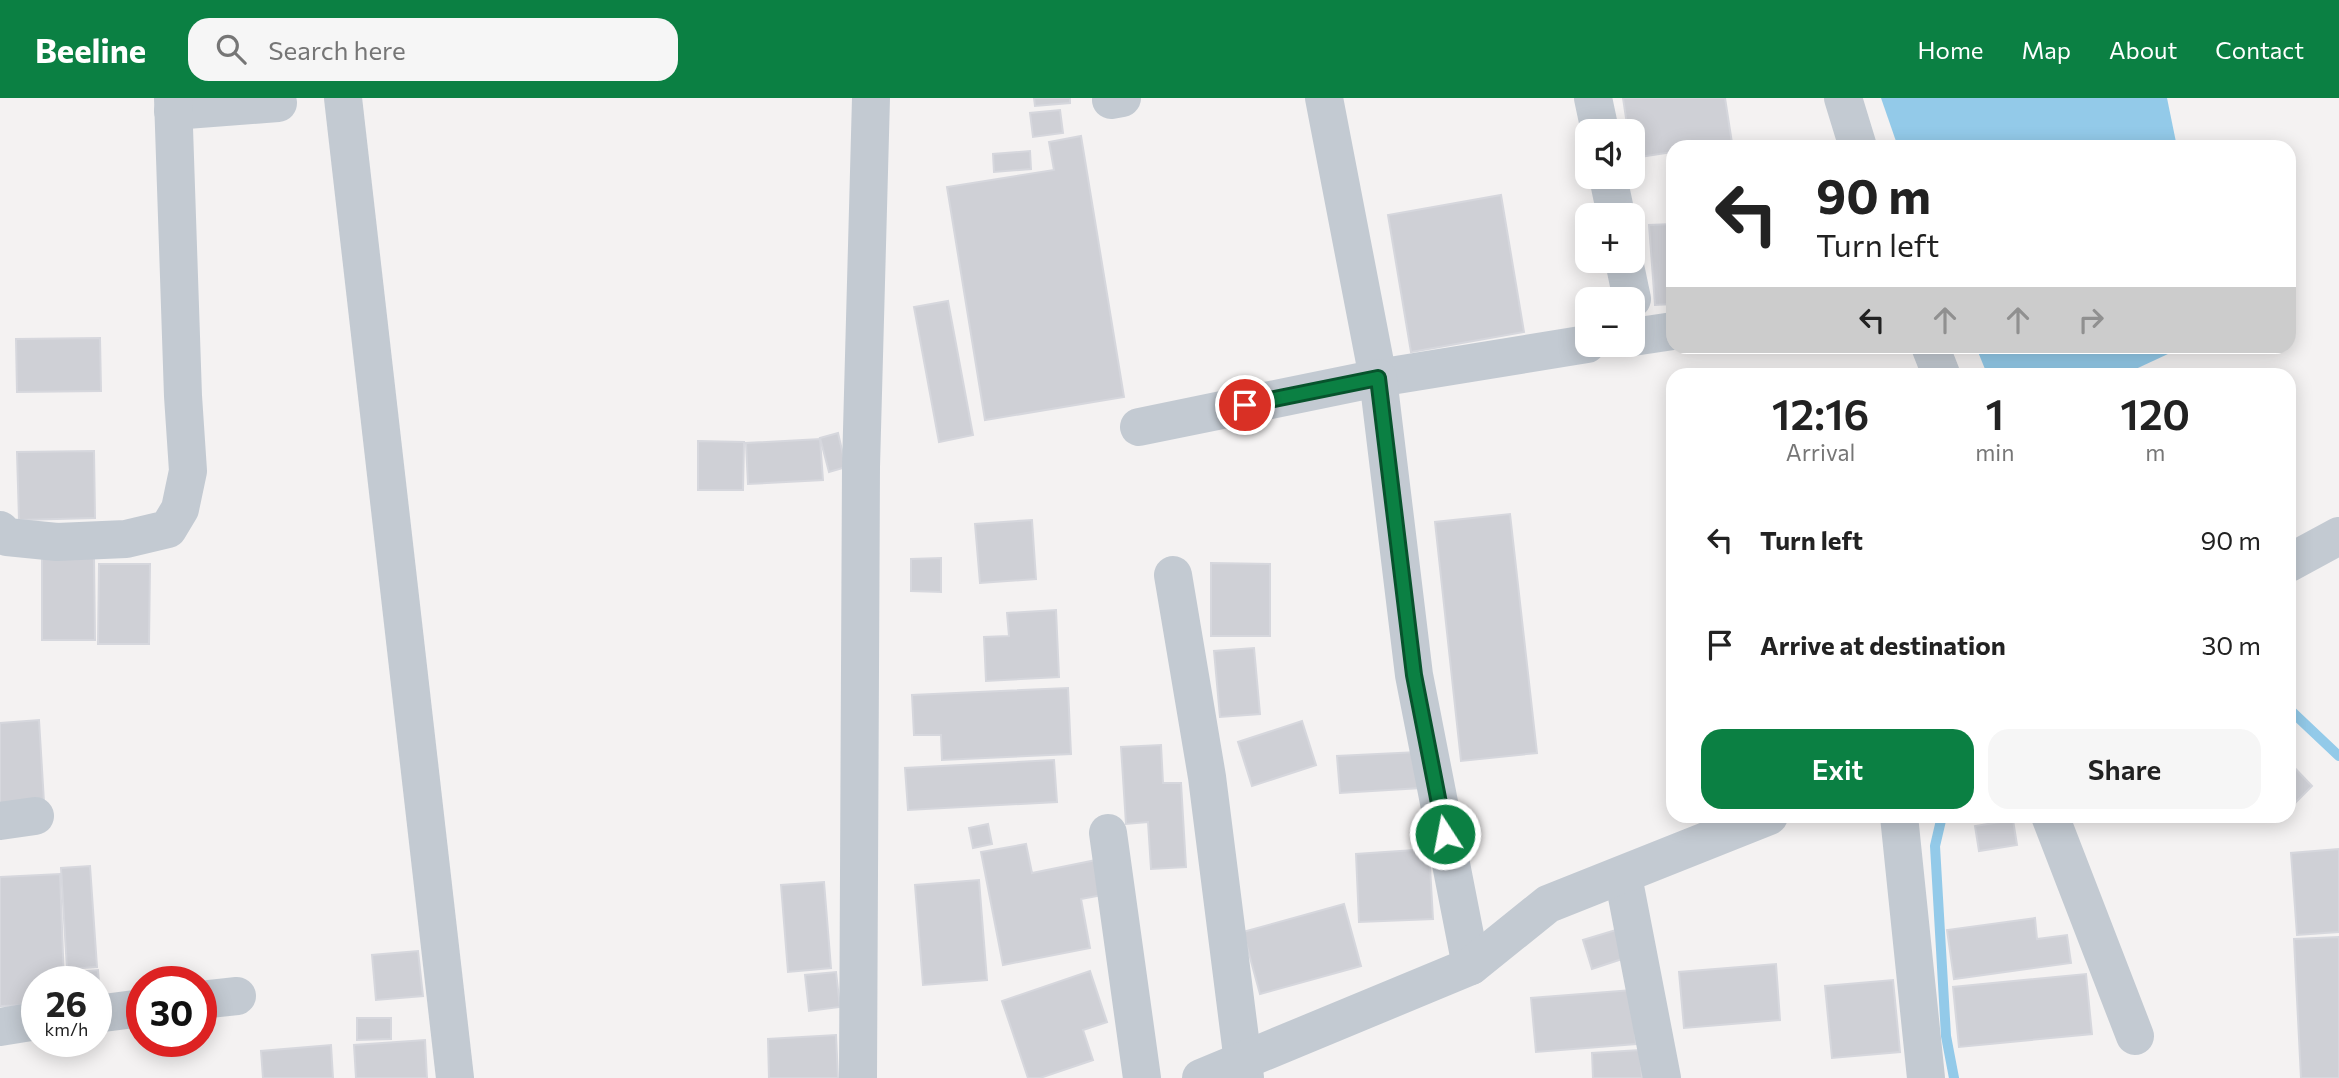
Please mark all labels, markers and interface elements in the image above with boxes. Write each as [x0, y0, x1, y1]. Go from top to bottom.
search box [188, 18, 678, 81]
text: Beeline [35, 29, 146, 70]
icon: search [212, 30, 250, 68]
text: Search here [268, 34, 406, 65]
text: Home [1918, 35, 1984, 64]
text: Map [2022, 35, 2071, 64]
text: About [2109, 35, 2177, 64]
text: Contact [2215, 35, 2304, 64]
map controls [1575, 119, 1645, 357]
button: sound [1575, 119, 1645, 189]
text: 90 m [1816, 164, 1931, 224]
icon: left [1701, 168, 1792, 259]
button: + [1575, 203, 1645, 273]
text: Turn left [1816, 224, 1940, 264]
button: − [1575, 287, 1645, 357]
icon: left [1853, 301, 1891, 339]
icon: ahead [1926, 301, 1964, 339]
icon: ahead [1999, 301, 2037, 339]
icon: right [2072, 301, 2110, 339]
pin [1215, 375, 1275, 435]
icon: arrive [1226, 386, 1264, 424]
text: 12:16 [1772, 387, 1869, 439]
text: 1 [1985, 387, 2004, 439]
text: 120 [2120, 387, 2190, 439]
text: Arrival [1786, 438, 1855, 466]
text: min [1975, 438, 2014, 466]
text: m [2145, 438, 2165, 466]
icon: left [1701, 521, 1739, 559]
text: Turn left [1760, 524, 1863, 555]
text: 90 m [2201, 524, 2261, 555]
icon: arrive [1701, 626, 1739, 664]
text: Arrive at destination [1760, 629, 2006, 660]
text: 30 m [2202, 629, 2261, 660]
button: Exit [1701, 729, 1974, 809]
button: Share [1988, 729, 2261, 809]
position arrow [1408, 797, 1482, 871]
speed limit sign: 30 [126, 966, 217, 1057]
text: 26 [46, 981, 87, 1024]
text: km/h [45, 1018, 88, 1040]

